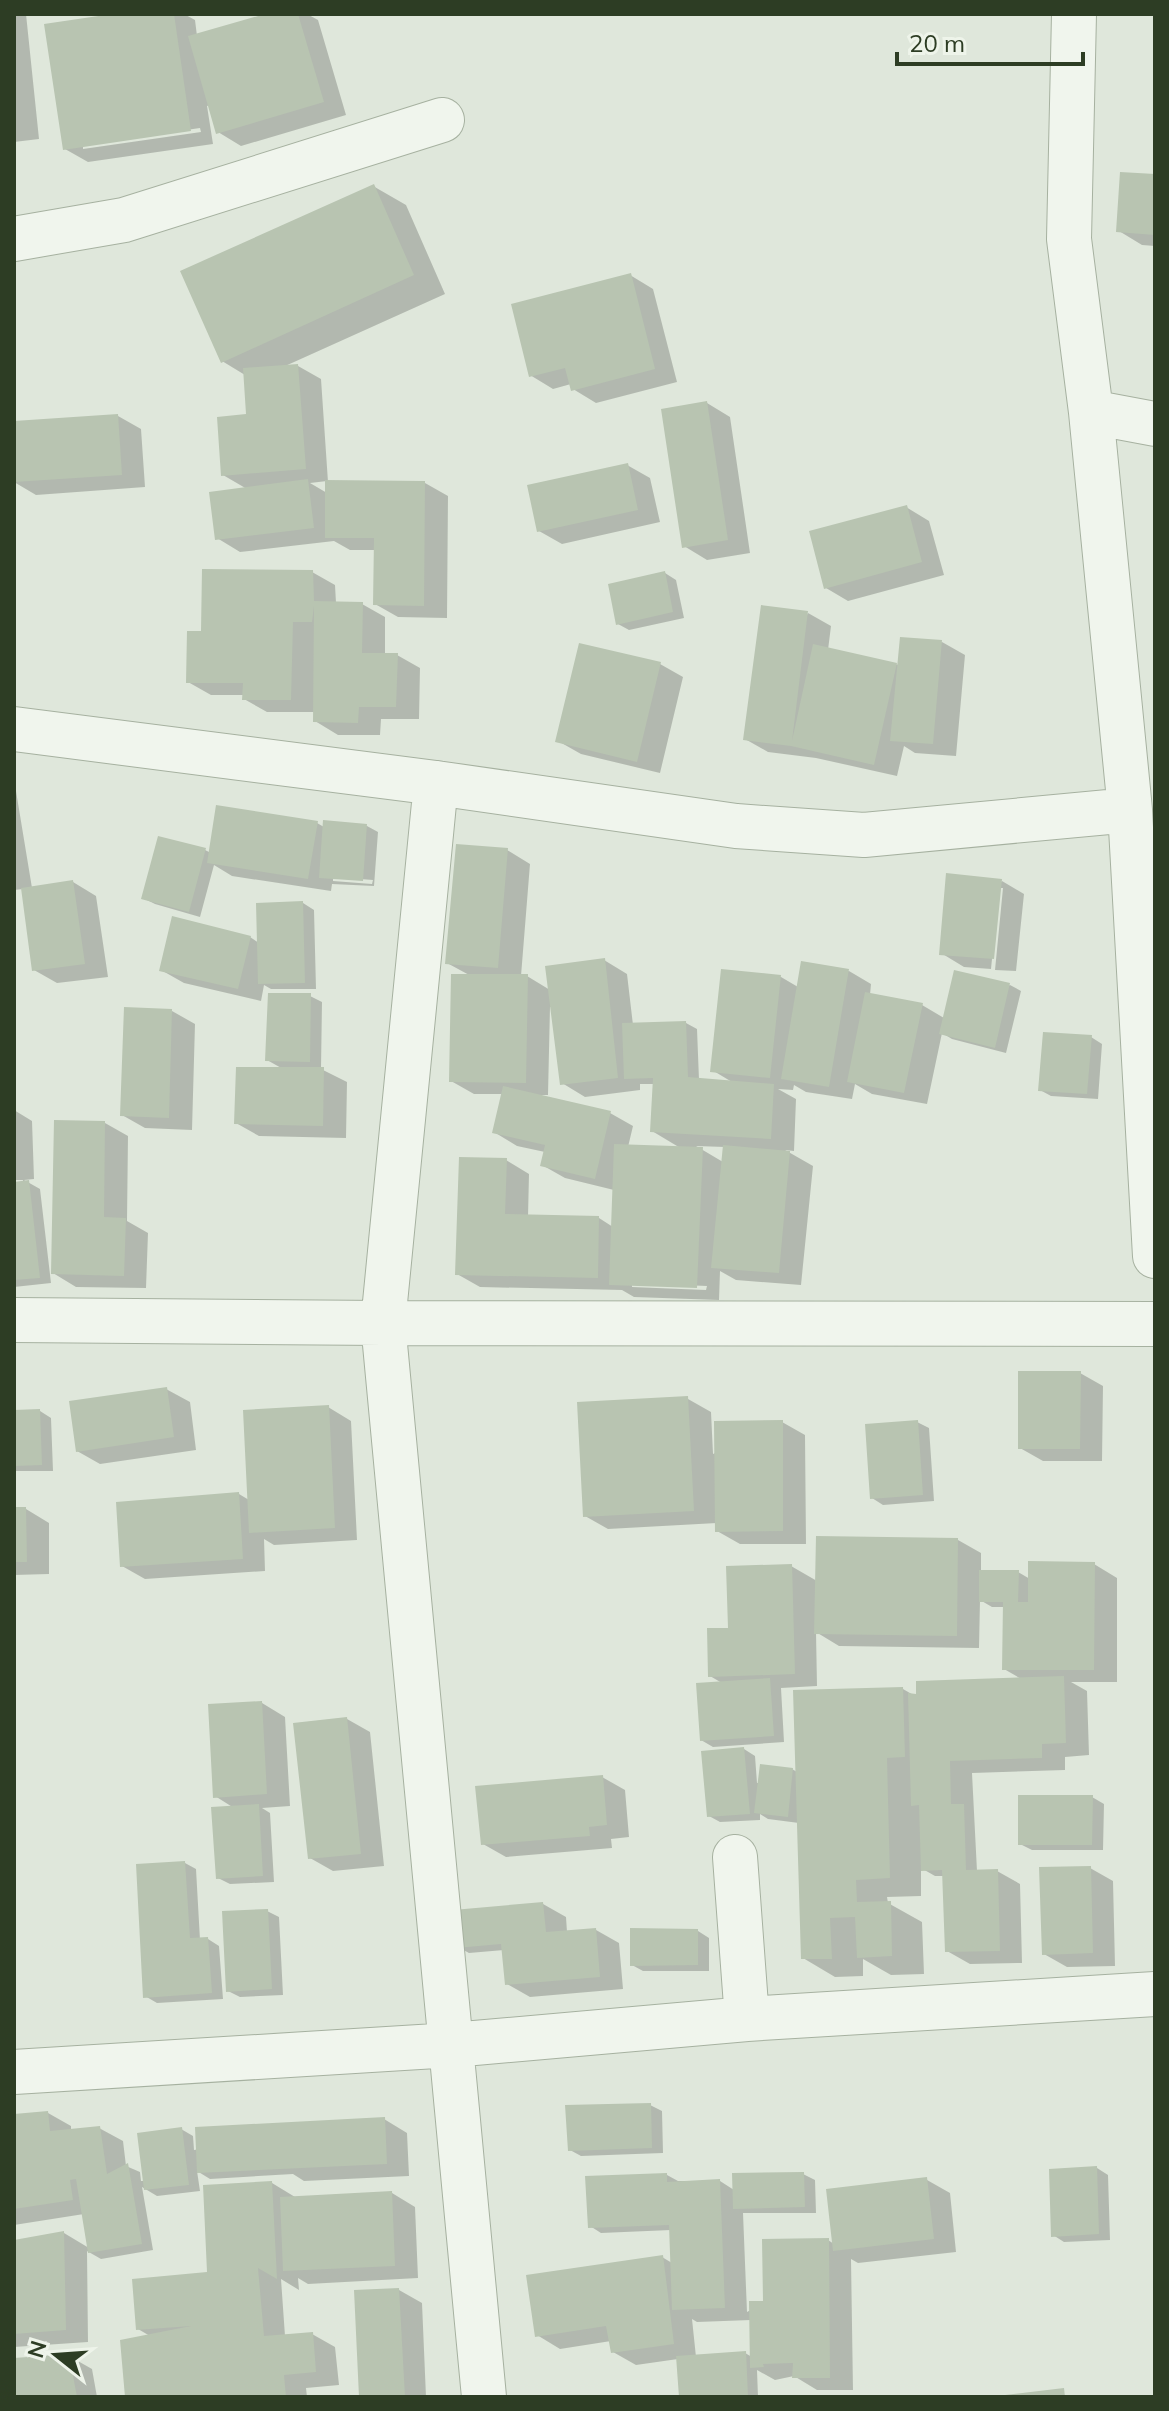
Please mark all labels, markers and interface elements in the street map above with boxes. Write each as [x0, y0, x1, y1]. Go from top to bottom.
scale bar [897, 16, 1083, 66]
text: 20 m [909, 28, 965, 58]
north arrow [16, 2315, 96, 2395]
text: N [21, 2337, 53, 2361]

